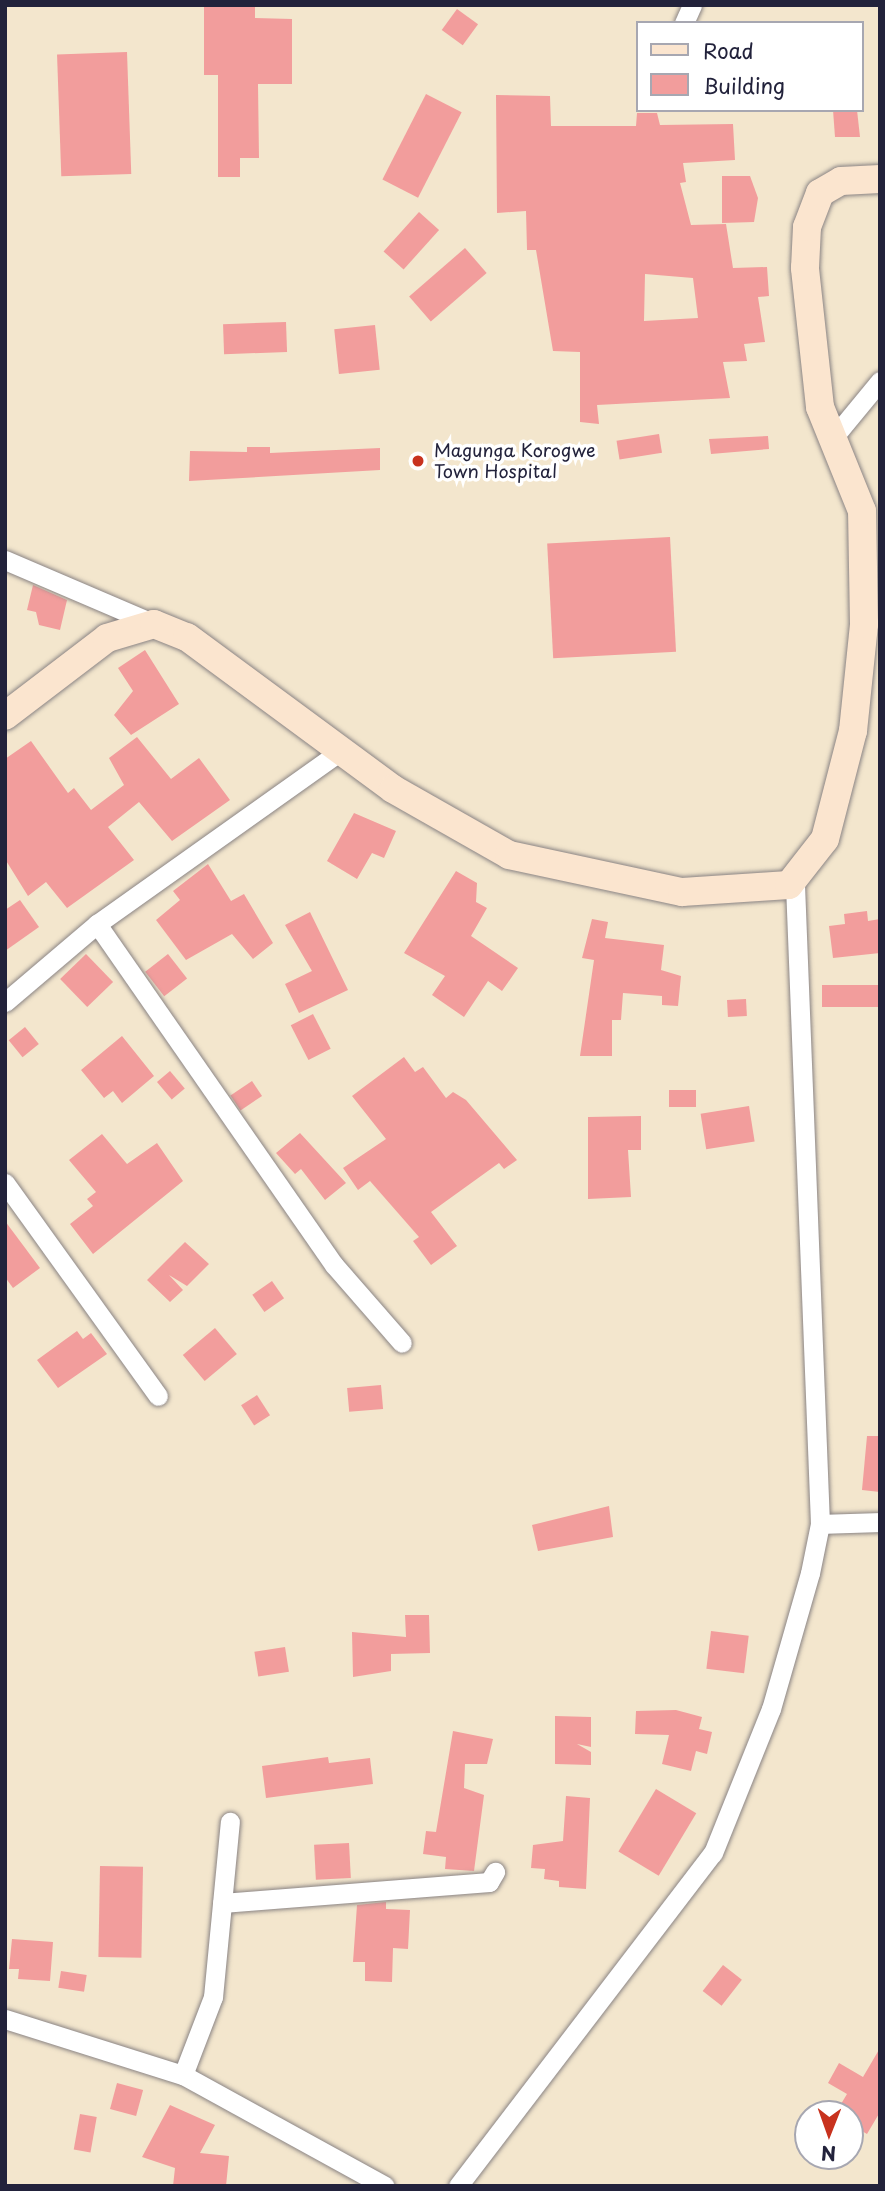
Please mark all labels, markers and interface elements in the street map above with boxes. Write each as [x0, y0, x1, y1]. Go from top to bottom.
legend [636, 21, 864, 112]
text: Road [703, 34, 754, 66]
text: Building [703, 69, 785, 101]
place label: Magunga Korogwe Town Hospital [434, 440, 596, 482]
marker: Magunga Korogwe Town Hospital [408, 451, 428, 471]
north arrow [794, 2100, 864, 2170]
text: N [821, 2140, 836, 2168]

